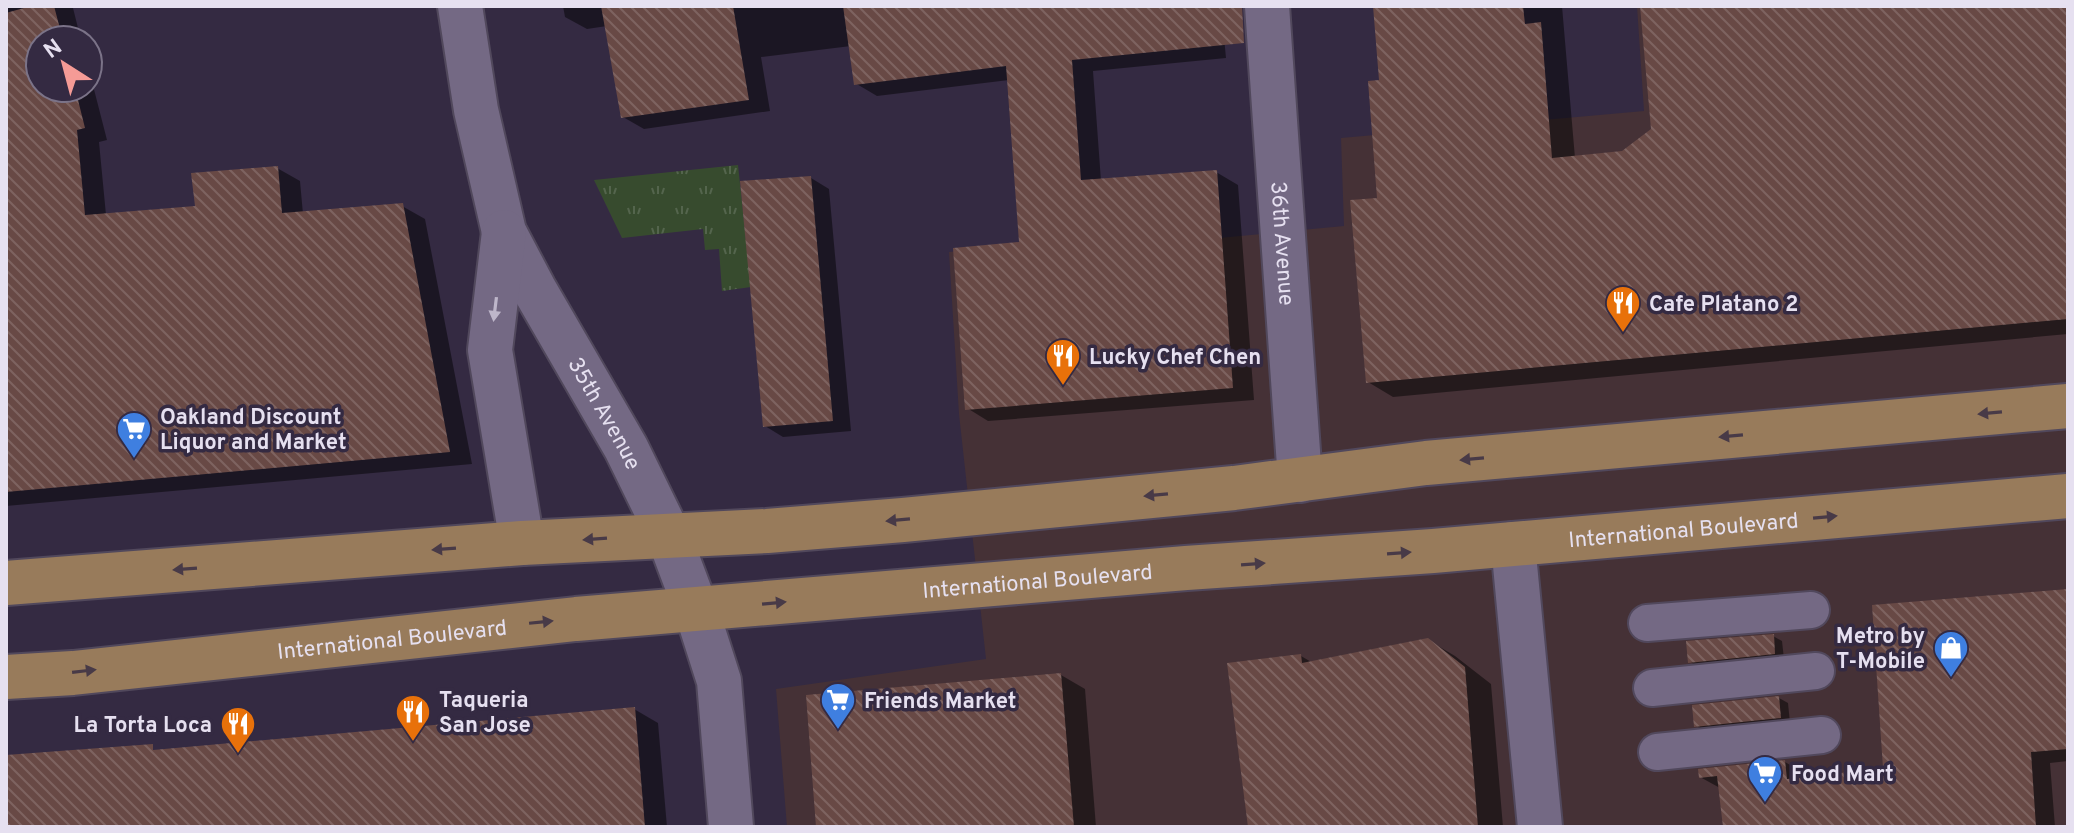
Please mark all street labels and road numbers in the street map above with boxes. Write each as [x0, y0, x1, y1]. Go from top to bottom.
street label: 36th Avenue [1263, 181, 1299, 307]
street label: 35th Avenue [561, 353, 646, 475]
street label: International Boulevard [1567, 508, 1800, 555]
street label: International Boulevard [921, 560, 1154, 606]
street label: International Boulevard [276, 615, 509, 667]

